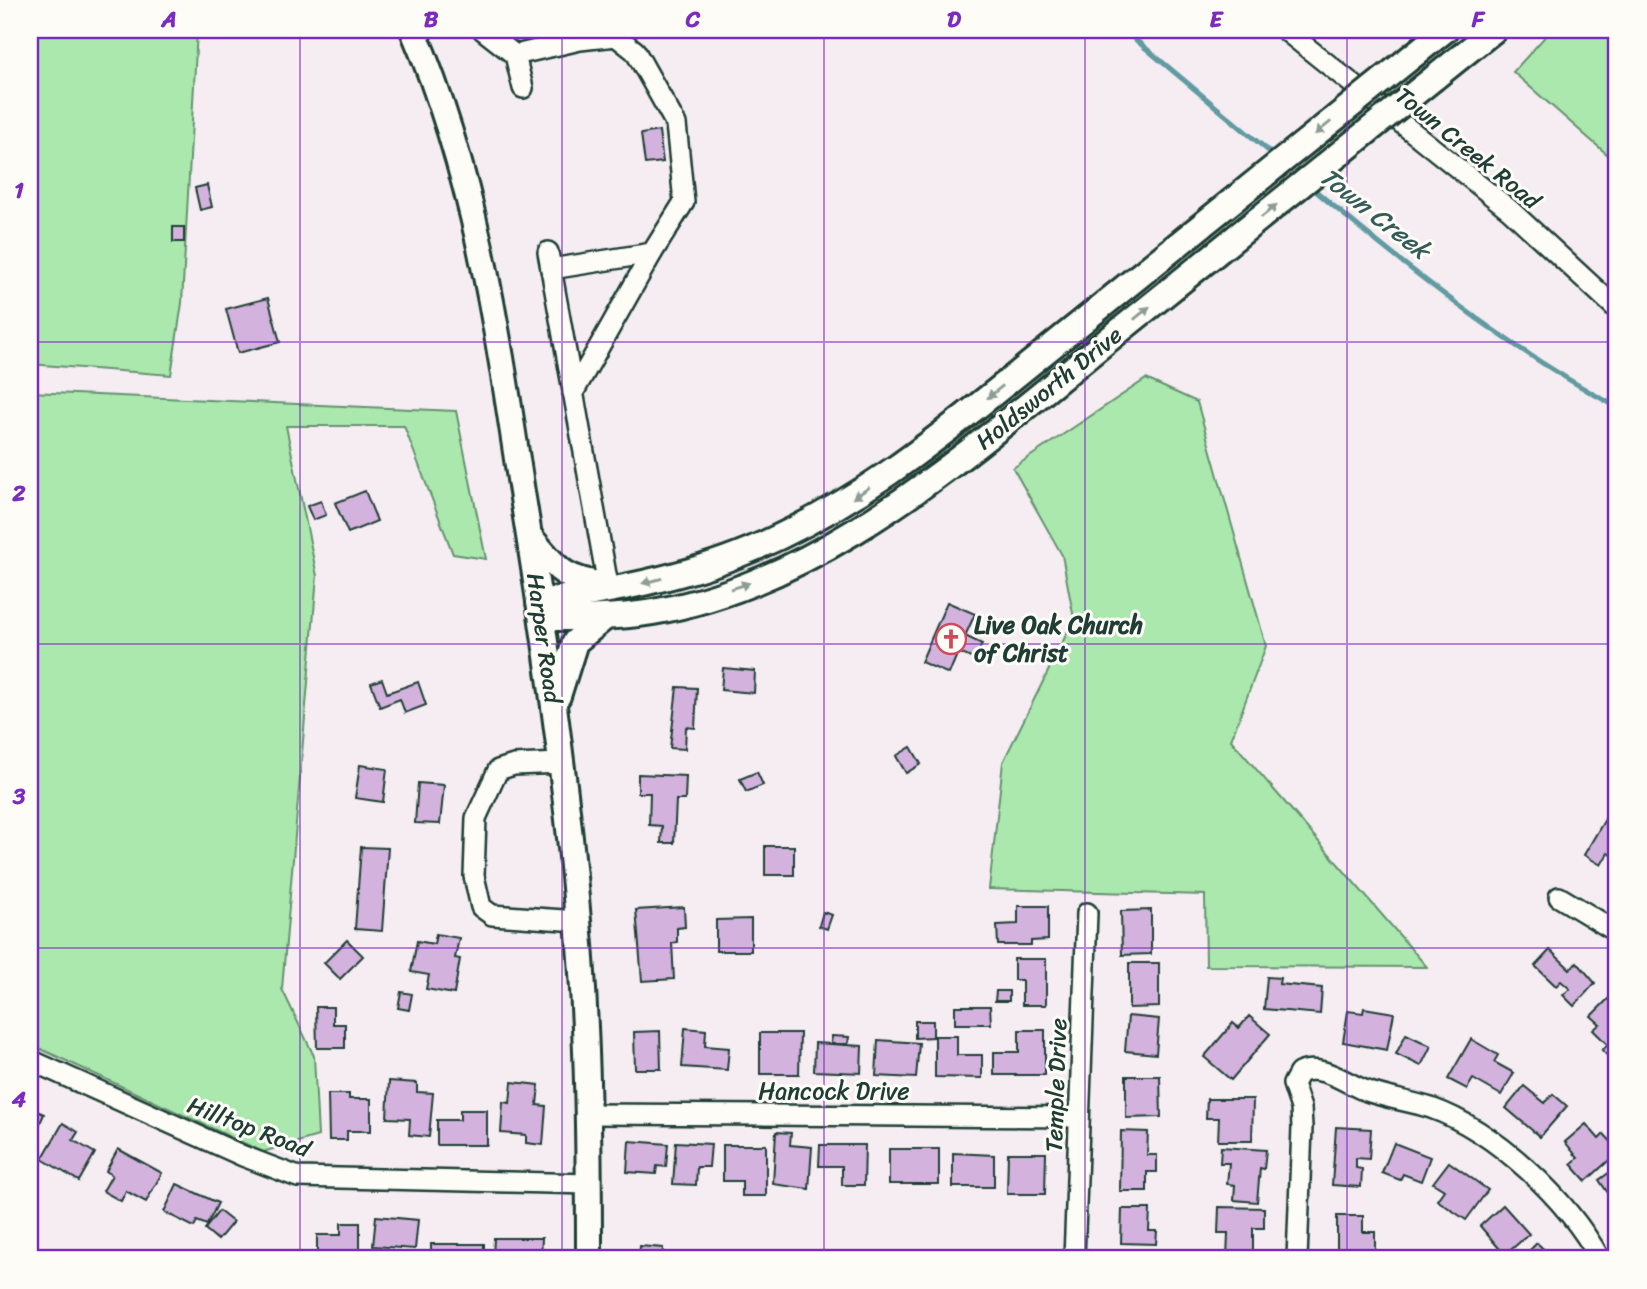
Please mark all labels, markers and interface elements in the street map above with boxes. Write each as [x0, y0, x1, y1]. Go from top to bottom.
text: A [160, 0, 177, 40]
text: B [424, 0, 439, 40]
text: C [685, 0, 701, 40]
text: D [947, 0, 962, 40]
text: E [1210, 0, 1225, 40]
text: F [1471, 0, 1486, 40]
street label: Town Creek Road [1386, 76, 1551, 221]
one-way arrow [1315, 120, 1333, 135]
water label: Town Creek [1309, 155, 1443, 273]
text: 1 [14, 170, 24, 211]
one-way arrow [1259, 203, 1277, 218]
one-way arrow [1133, 305, 1151, 320]
street label: Holdsworth Drive [966, 315, 1132, 461]
one-way arrow [987, 384, 1005, 399]
text: 2 [11, 473, 26, 514]
one-way arrow [851, 486, 870, 499]
street label: Harper Road [514, 570, 574, 708]
one-way arrow [641, 576, 663, 587]
one-way arrow [730, 580, 751, 591]
place label: Live Oak Church of Christ [974, 604, 1143, 674]
church icon: Live Oak Church of Christ [934, 622, 968, 656]
text: 3 [12, 776, 26, 817]
street label: Temple Drive [1033, 1017, 1079, 1153]
street label: Hancock Drive [758, 1070, 910, 1112]
text: 4 [11, 1079, 27, 1120]
street label: Hilltop Road [181, 1084, 318, 1170]

